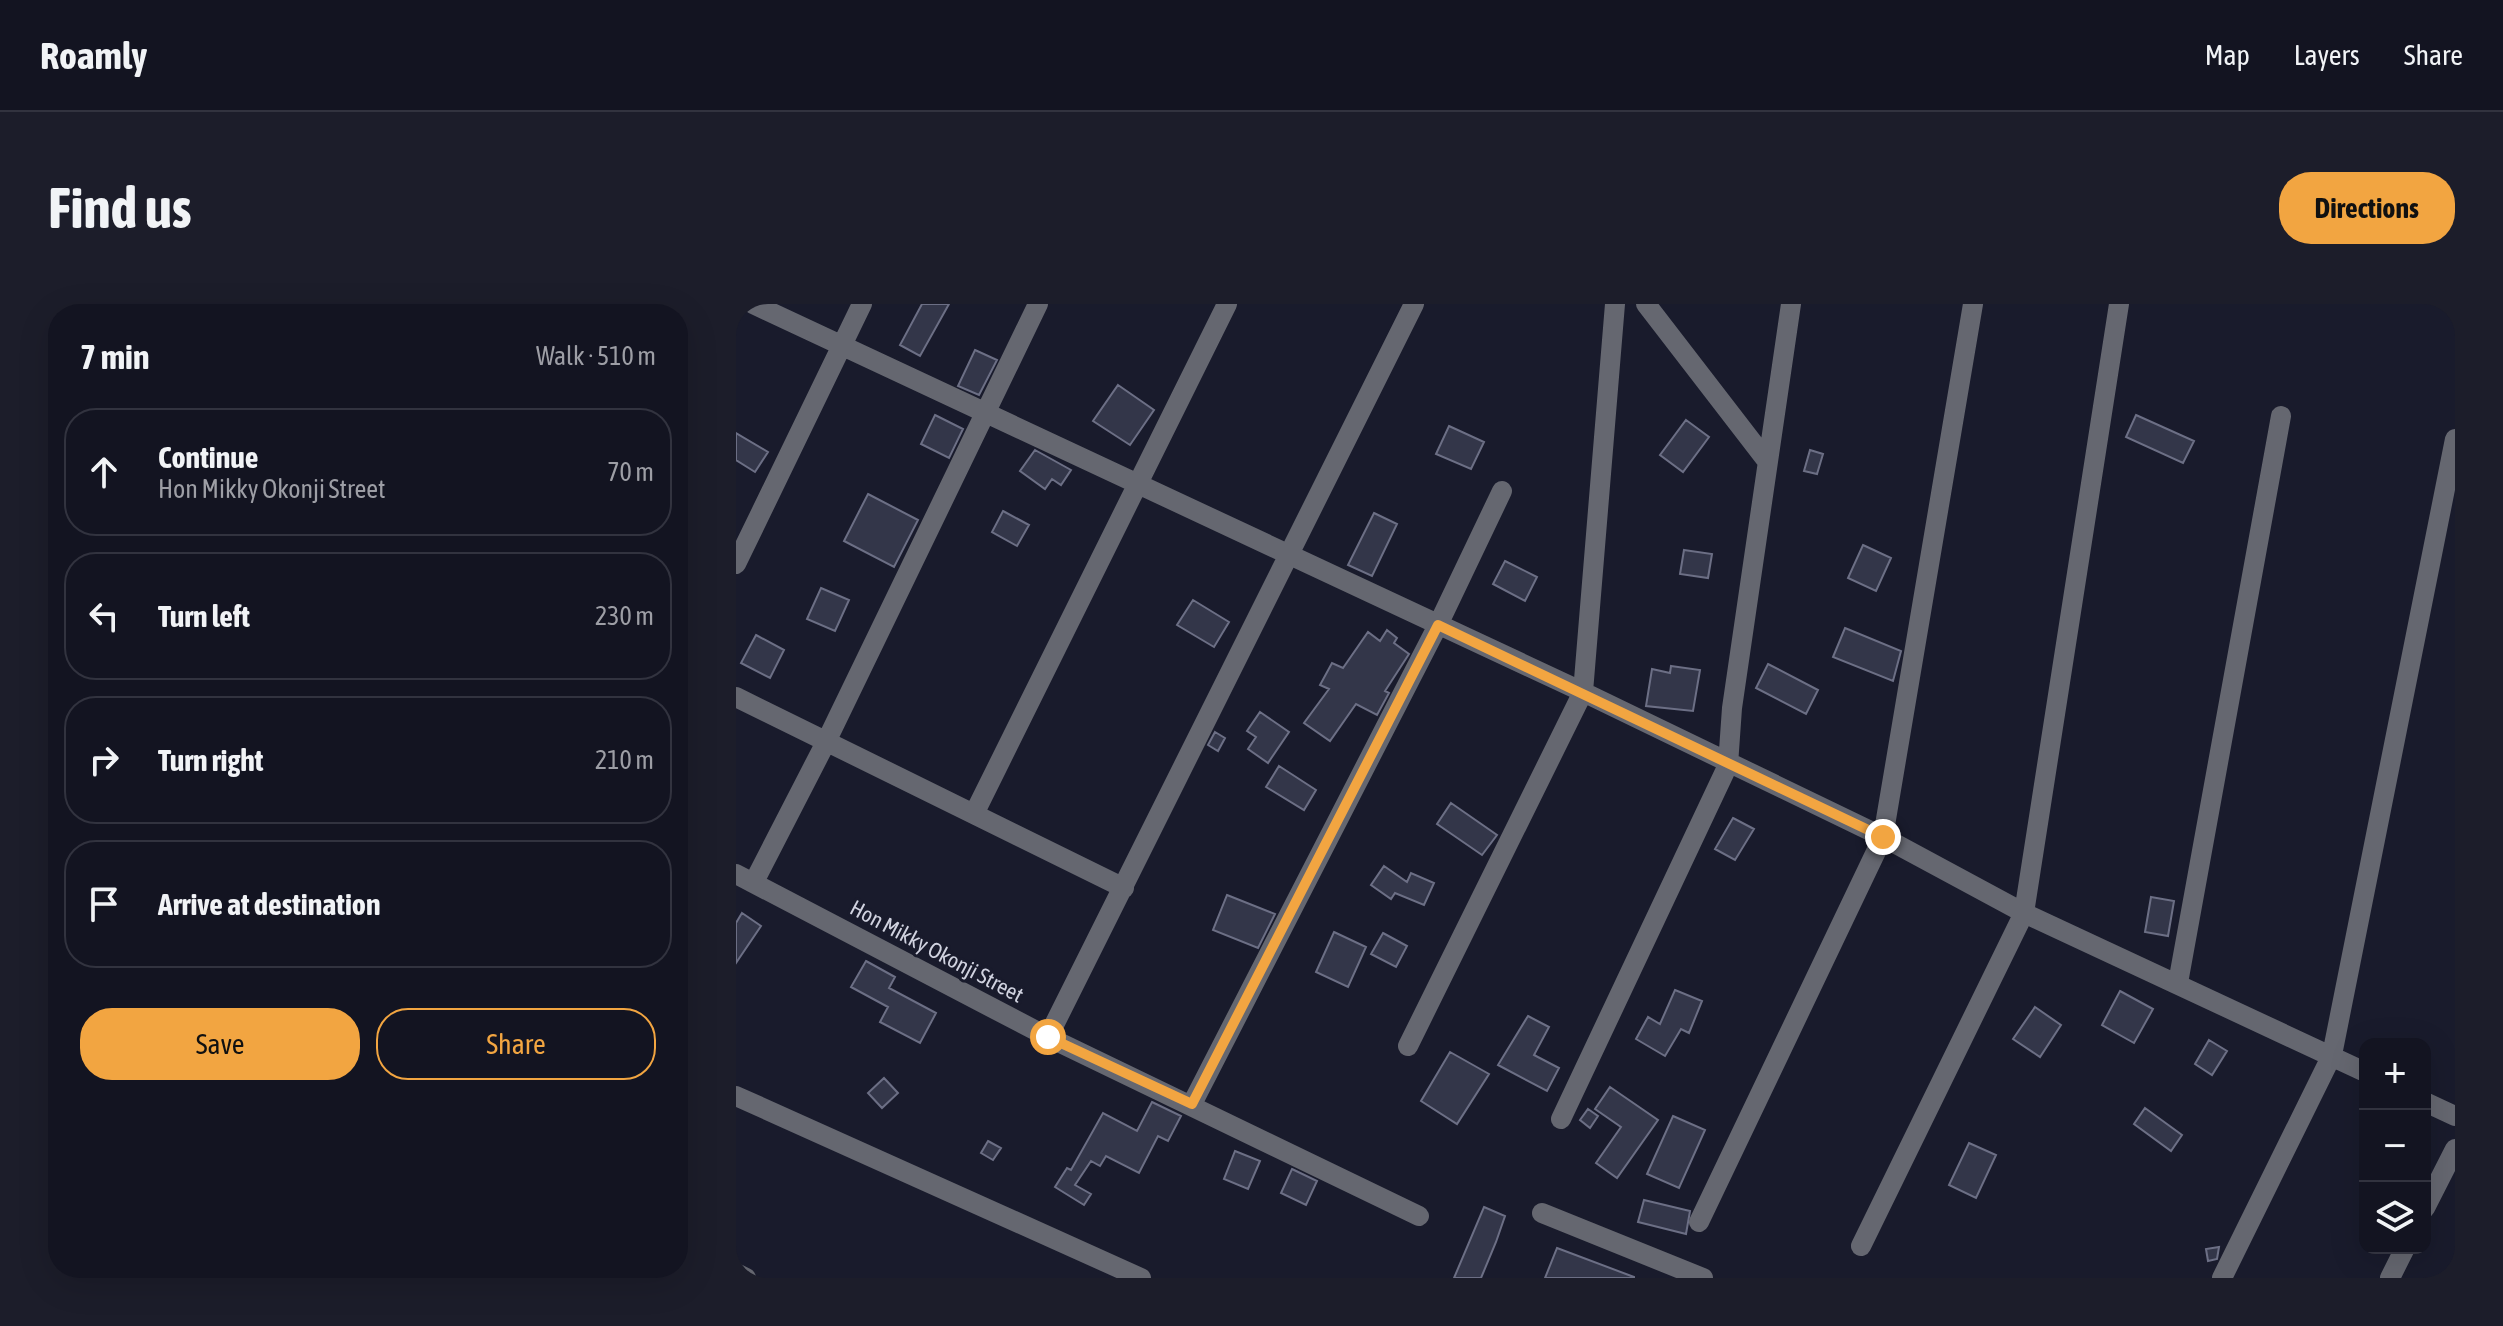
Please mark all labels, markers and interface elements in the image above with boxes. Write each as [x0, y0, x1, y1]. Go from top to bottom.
text: Roamly [40, 34, 147, 77]
text: Map [2205, 39, 2250, 71]
text: Layers [2294, 39, 2360, 71]
text: Share [2404, 39, 2463, 71]
button: Directions [2279, 172, 2455, 244]
text: Find us [48, 176, 192, 240]
text: 7 min [80, 337, 149, 376]
text: Walk · 510 m [536, 341, 656, 371]
text: Continue [158, 440, 258, 474]
icon: ahead [82, 450, 126, 494]
text: 70 m [607, 457, 654, 487]
text: Hon Mikky Okonji Street [158, 474, 386, 504]
icon: left [82, 594, 126, 638]
text: Turn left [158, 599, 250, 633]
text: 230 m [595, 601, 654, 631]
icon: right [82, 738, 126, 782]
text: Turn right [158, 743, 264, 777]
text: 210 m [595, 745, 654, 775]
route end [1865, 819, 1901, 855]
icon: arrive [82, 882, 126, 926]
text: Arrive at destination [158, 887, 380, 921]
street label: Hon Mikky Okonji Street [846, 894, 1028, 1008]
button: Save [80, 1008, 360, 1080]
button: Share [376, 1008, 656, 1080]
route start [1030, 1019, 1066, 1055]
map controls [2359, 1038, 2431, 1254]
button: + [2359, 1038, 2431, 1110]
button: − [2359, 1110, 2431, 1182]
button: layers [2359, 1182, 2431, 1254]

